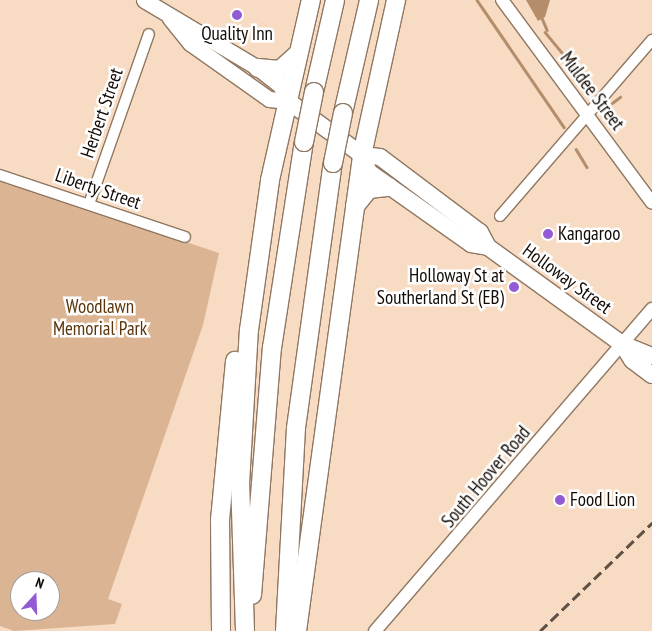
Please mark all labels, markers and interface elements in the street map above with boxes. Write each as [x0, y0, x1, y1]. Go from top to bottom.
marker: Quality Inn [231, 9, 243, 21]
place label: Quality Inn [201, 23, 273, 45]
street label: Muldee Street [555, 47, 629, 135]
street label: Herbert Street [76, 65, 128, 161]
street label: Liberty Street [52, 164, 144, 214]
place label: Kangaroo [558, 223, 620, 245]
marker: Kangaroo [542, 228, 554, 240]
street label: Holloway Street [518, 239, 616, 319]
place label: Holloway St at Southerland St (EB) [377, 265, 504, 309]
marker: Holloway St at Southerland St (EB) [508, 281, 520, 293]
park label: Woodlawn Memorial Park [53, 296, 147, 340]
street label: South Hoover Road [437, 422, 535, 532]
place label: Food Lion [570, 489, 635, 511]
marker: Food Lion [554, 494, 566, 506]
north arrow [10, 571, 60, 621]
text: N [33, 573, 46, 593]

